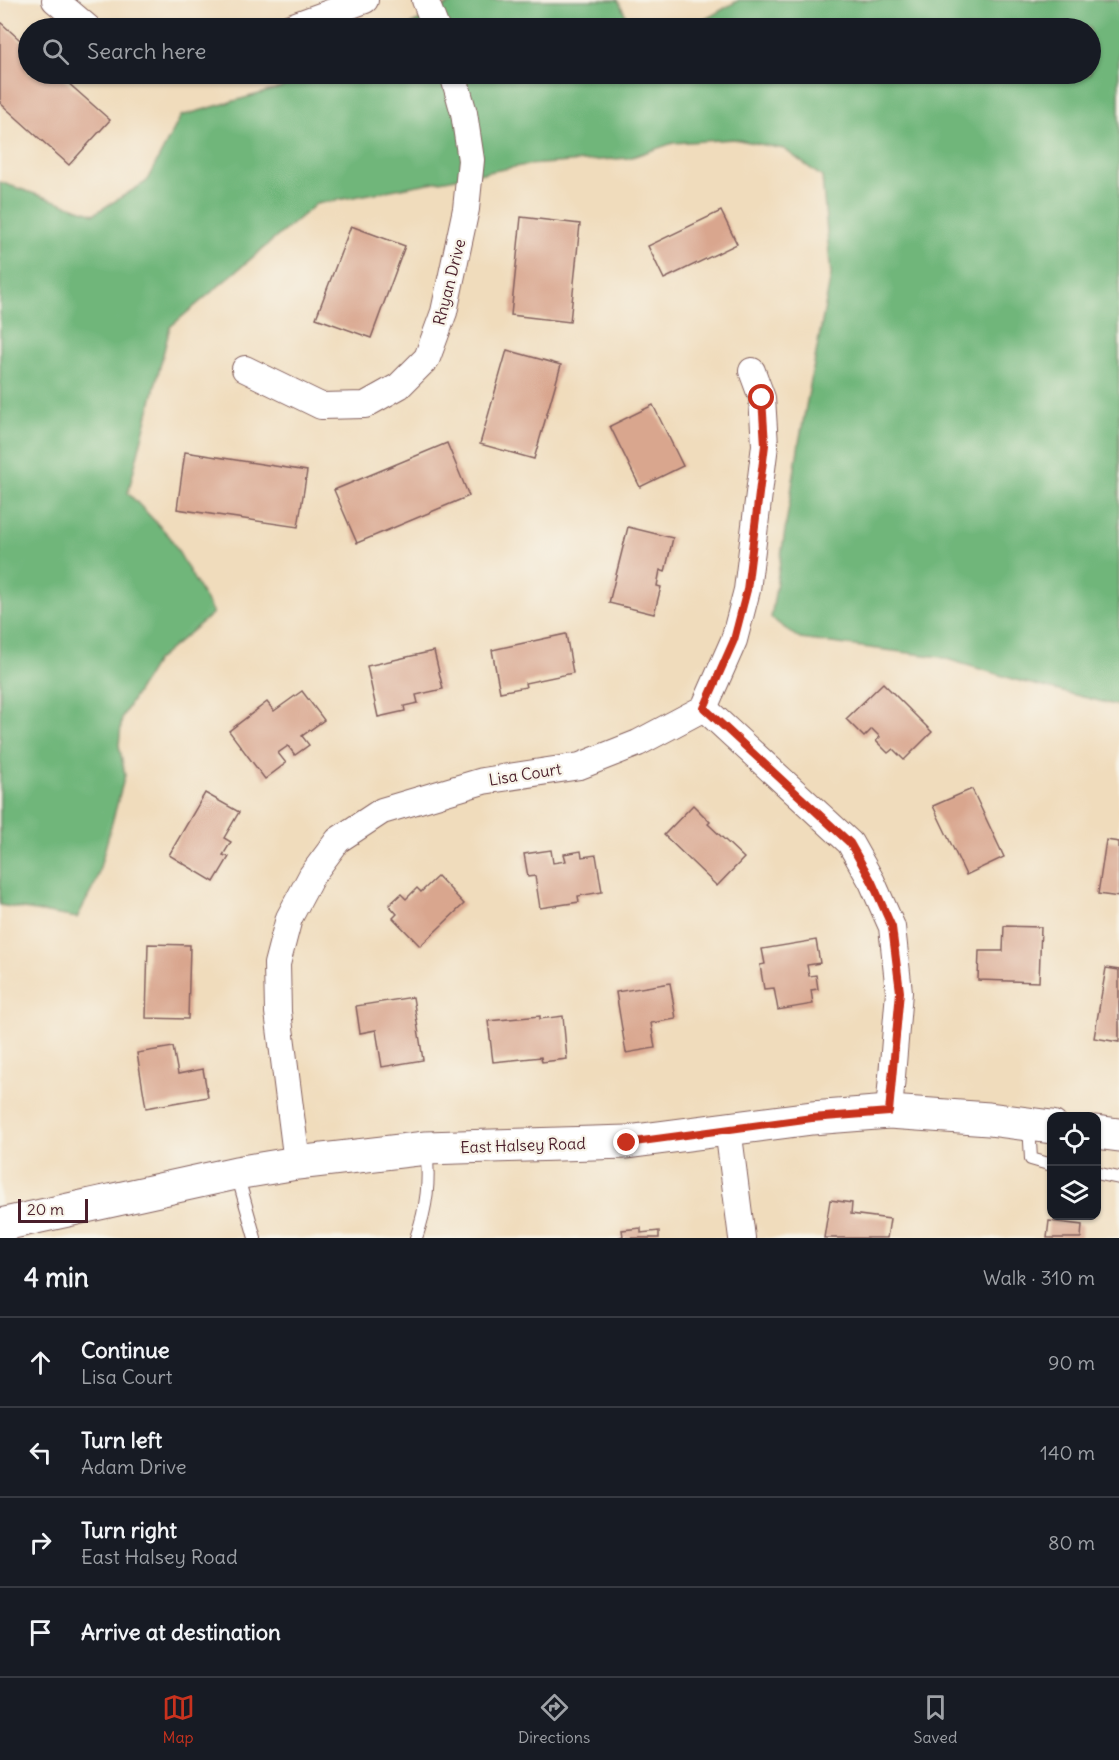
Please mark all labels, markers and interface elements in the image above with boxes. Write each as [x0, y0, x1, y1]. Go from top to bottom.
search box [18, 18, 1101, 84]
icon: search [39, 35, 72, 68]
text: Search here [87, 37, 206, 65]
street label: Rhyan Drive [429, 237, 469, 327]
route start [748, 384, 774, 410]
street label: Lisa Court [487, 758, 563, 790]
map controls [1047, 1112, 1101, 1220]
button: locate [1047, 1112, 1101, 1166]
route end [613, 1129, 639, 1155]
street label: East Halsey Road [460, 1133, 586, 1157]
button: layers [1047, 1166, 1101, 1220]
scale bar [18, 1196, 88, 1224]
text: 20 m [27, 1199, 64, 1219]
text: 4 min [24, 1261, 89, 1294]
text: Walk · 310 m [983, 1265, 1095, 1290]
text: Continue [81, 1336, 170, 1364]
icon: ahead [24, 1346, 57, 1379]
text: 90 m [1048, 1350, 1095, 1375]
text: Lisa Court [81, 1364, 172, 1389]
text: Turn left [81, 1426, 162, 1454]
icon: left [24, 1436, 57, 1469]
text: 140 m [1040, 1440, 1095, 1465]
text: Adam Drive [81, 1454, 187, 1479]
text: Turn right [81, 1516, 177, 1544]
icon: right [24, 1526, 57, 1559]
text: 80 m [1048, 1530, 1095, 1555]
text: East Halsey Road [81, 1544, 238, 1569]
icon: arrive [24, 1616, 57, 1649]
text: Arrive at destination [81, 1618, 281, 1646]
tab: Map [162, 1691, 195, 1747]
tab: Directions [518, 1691, 590, 1747]
tab: Saved [914, 1691, 957, 1747]

